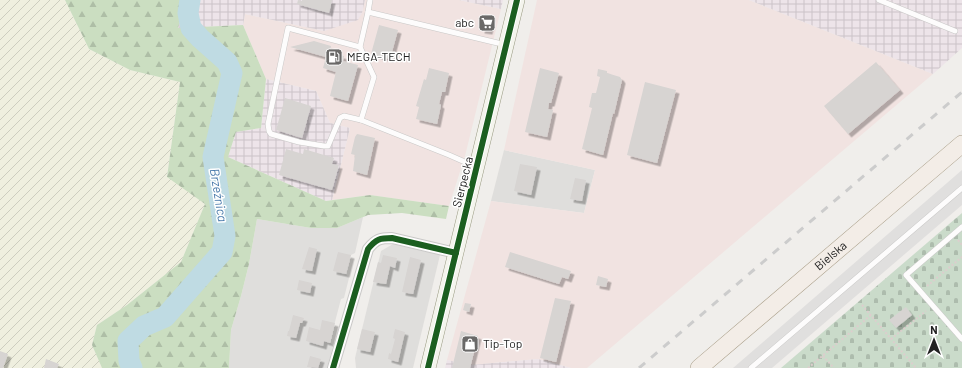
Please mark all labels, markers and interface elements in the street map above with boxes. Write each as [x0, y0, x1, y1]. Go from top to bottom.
supermarket icon: abc [477, 13, 497, 33]
place label: abc [455, 15, 474, 29]
fuel station icon: MEGA-TECH [324, 47, 344, 67]
place label: MEGA-TECH [347, 49, 411, 63]
street label: Sierpecka [449, 155, 475, 209]
water label: Brzeźnica [207, 167, 231, 223]
street label: Bielska [811, 238, 849, 273]
north arrow [914, 320, 954, 360]
text: N [930, 323, 938, 336]
shop icon: Tip-Top [460, 334, 480, 354]
place label: Tip-Top [483, 336, 523, 350]

